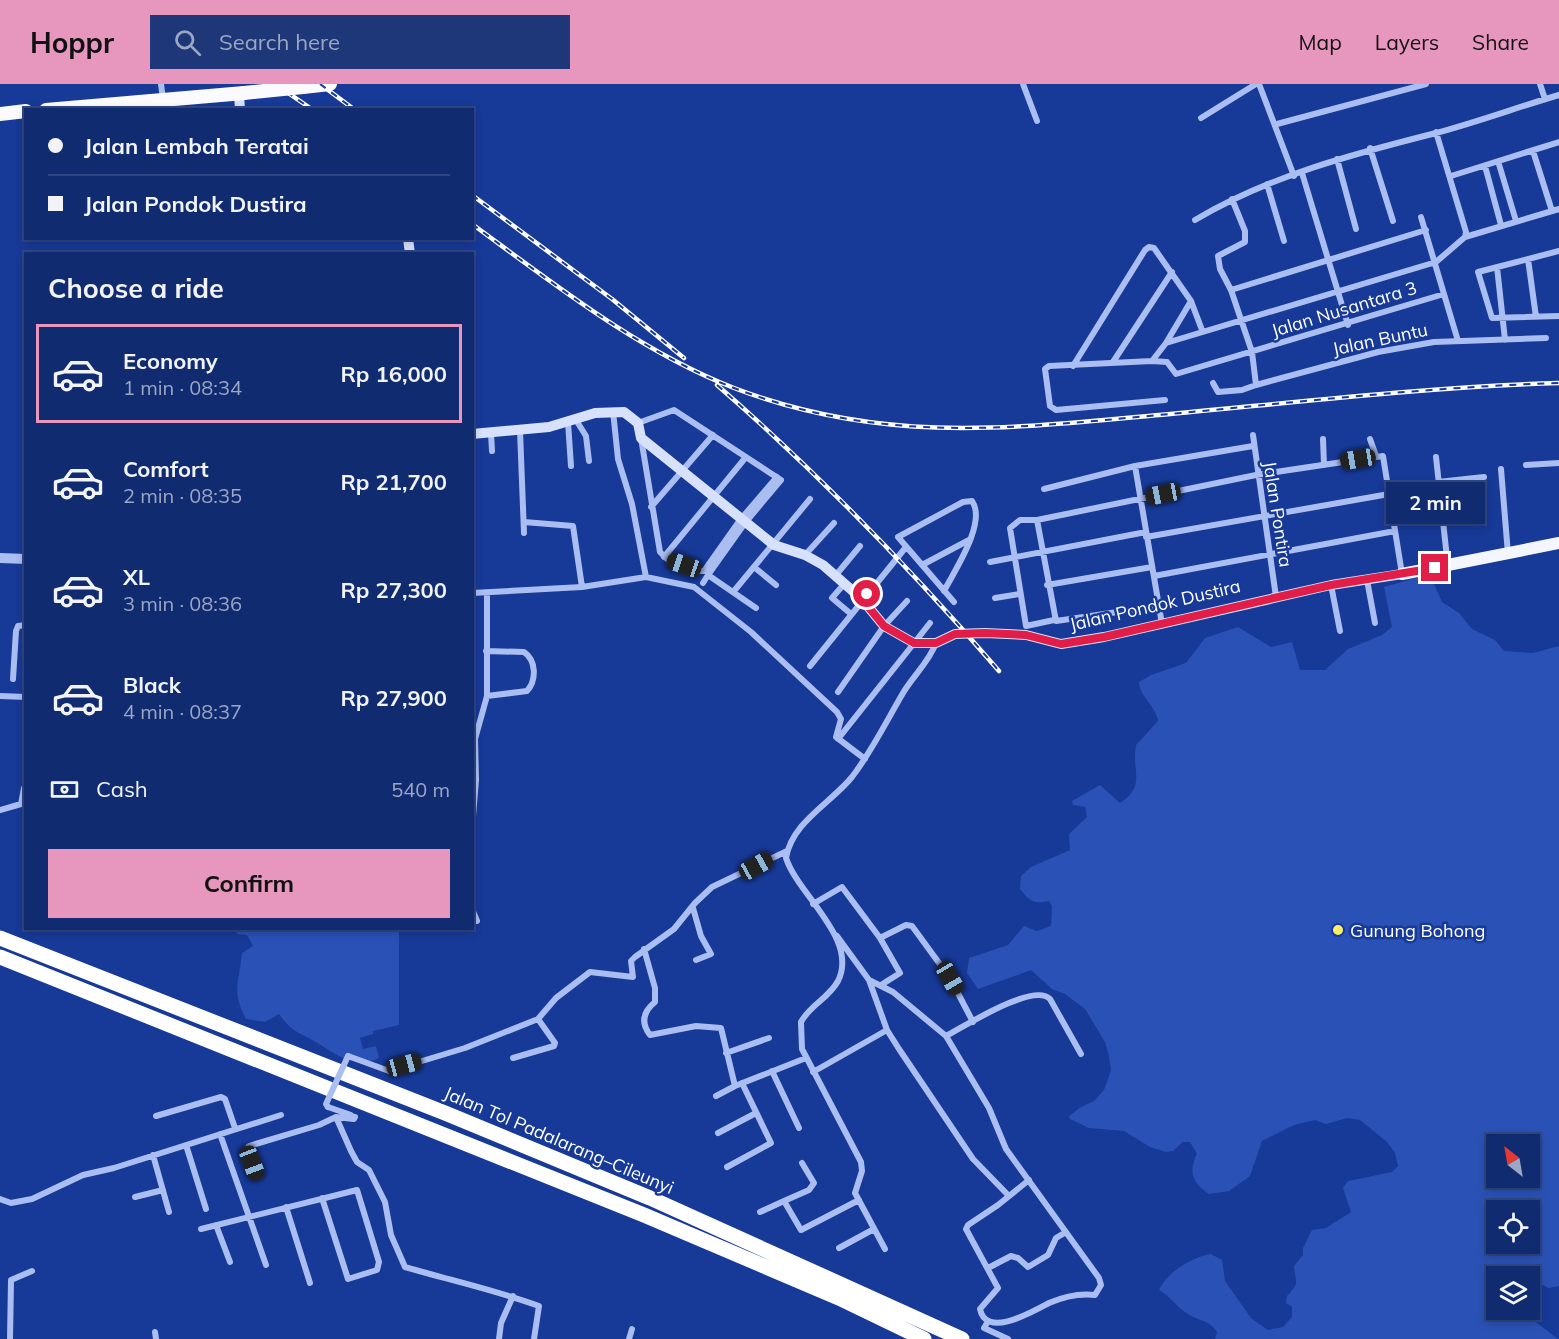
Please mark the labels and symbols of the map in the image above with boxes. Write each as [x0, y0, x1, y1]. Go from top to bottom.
street label: Jalan Nusantara 3 [1268, 276, 1420, 342]
street label: Jalan Buntu [1330, 318, 1430, 360]
car [1339, 447, 1377, 471]
street label: Jalan Pontira [1258, 459, 1298, 569]
callout: 2 min [1386, 481, 1484, 523]
car [1144, 482, 1182, 506]
car [664, 551, 704, 579]
route end [1421, 554, 1448, 581]
street label: Jalan Pondok Dustira [1067, 574, 1243, 636]
route start [853, 580, 880, 607]
car [736, 849, 776, 883]
place label: Gunung Bohong [1350, 919, 1485, 942]
marker: Gunung Bohong [1331, 923, 1345, 937]
car [933, 958, 967, 998]
car [384, 1052, 424, 1078]
street label: Jalan Tol Padalarang–Cileunyi [441, 1081, 677, 1199]
north arrow [1486, 1134, 1540, 1188]
car [237, 1143, 267, 1183]

